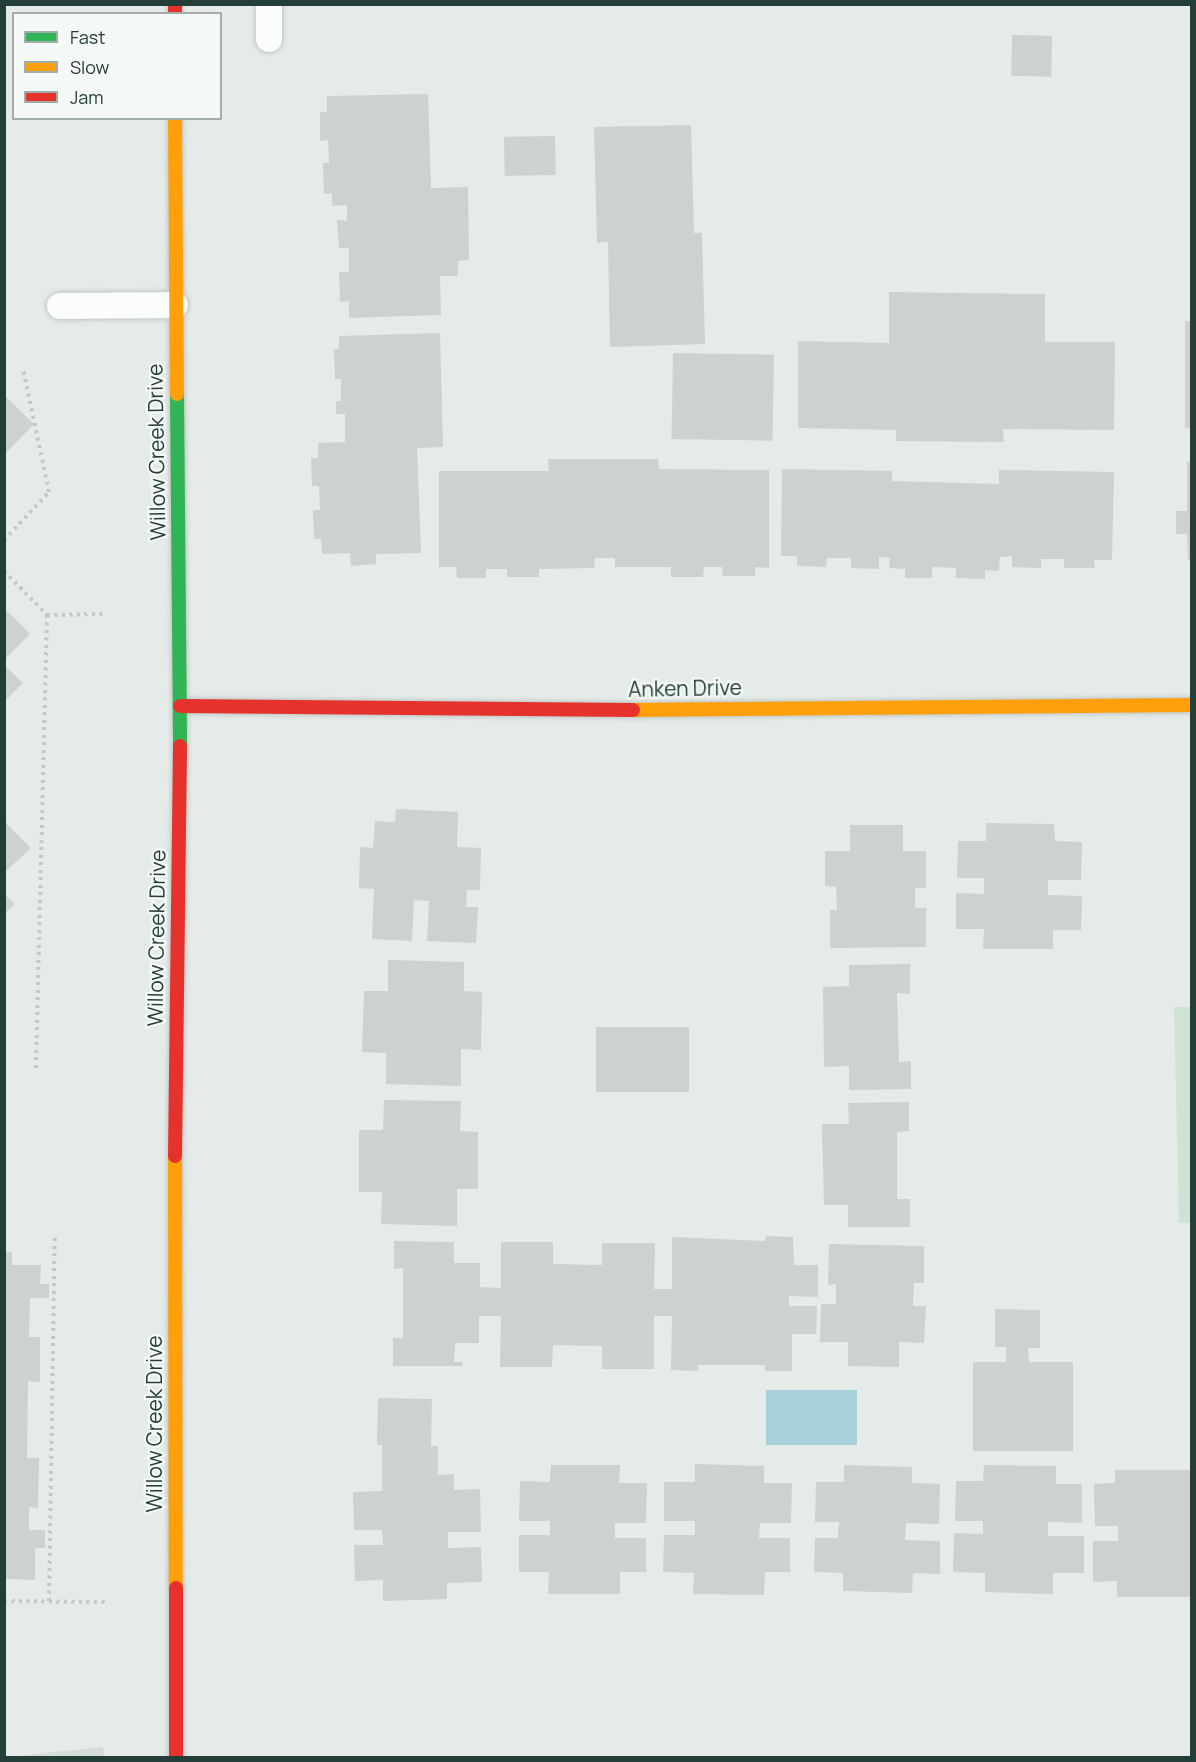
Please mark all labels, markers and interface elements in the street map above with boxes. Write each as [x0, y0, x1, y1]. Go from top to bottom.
legend [12, 12, 222, 120]
text: Fast [70, 25, 105, 49]
text: Slow [70, 55, 109, 79]
text: Jam [70, 85, 104, 109]
street label: Willow Creek Drive [142, 363, 170, 541]
street label: Anken Drive [628, 674, 742, 702]
street label: Willow Creek Drive [142, 849, 170, 1027]
street label: Willow Creek Drive [141, 1336, 167, 1512]

